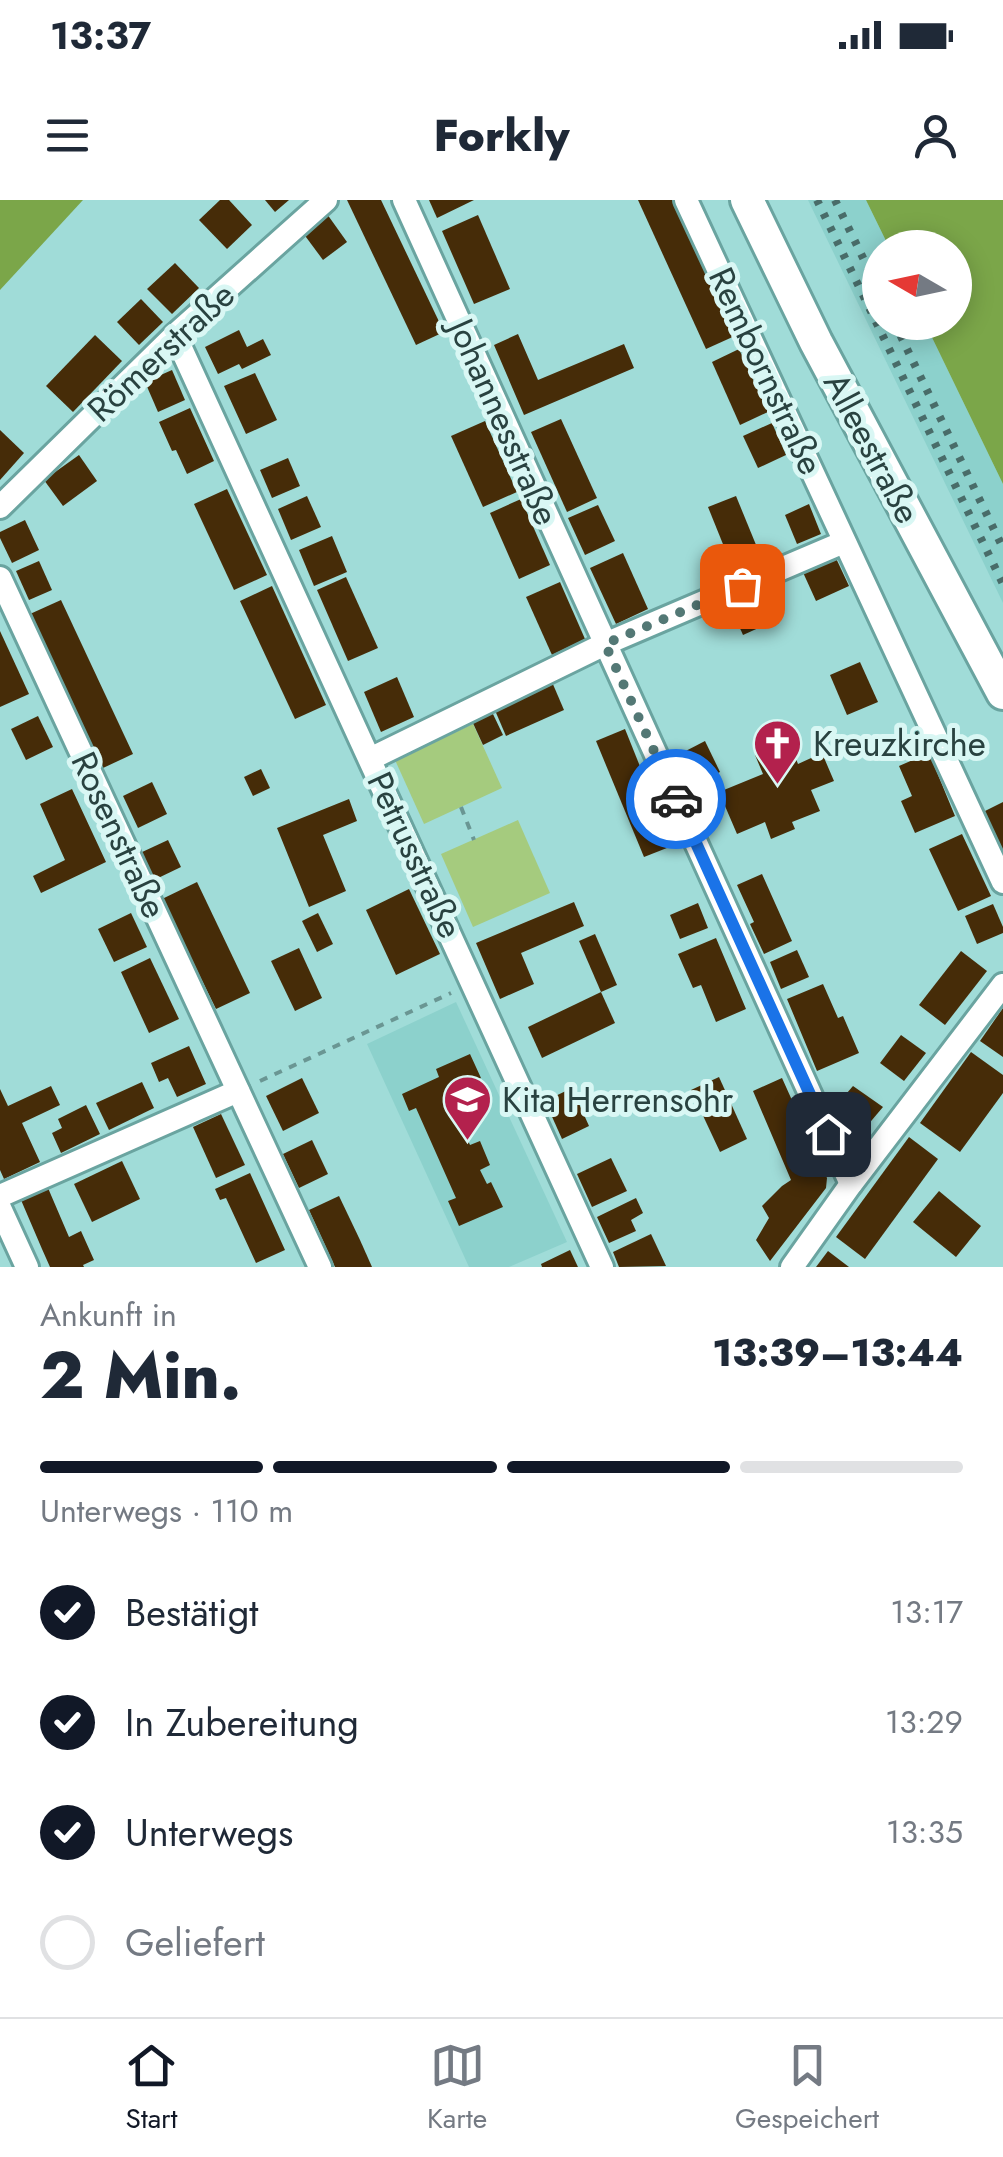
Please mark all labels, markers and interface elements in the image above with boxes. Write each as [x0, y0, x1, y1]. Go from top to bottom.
text: 13:37 [50, 8, 151, 63]
text: Forkly [434, 103, 569, 168]
icon: menu [40, 108, 95, 163]
icon: person [908, 108, 963, 163]
north arrow [862, 230, 972, 340]
map controls [862, 230, 972, 340]
street label: Rembornstraße [696, 259, 836, 483]
street label: Römerstraße [76, 271, 246, 433]
street label: Johannesstraße [435, 307, 572, 533]
street label: Alleestraße [811, 364, 933, 532]
pin [700, 544, 785, 629]
icon: bag [715, 559, 770, 614]
church icon: Kreuzkirche [752, 718, 804, 786]
place label: Kreuzkirche [813, 719, 986, 769]
street label: Rosenstraße [59, 744, 179, 926]
courier [626, 749, 726, 849]
street label: Petrusstraße [355, 764, 475, 946]
icon: car [649, 772, 704, 827]
school or university icon: Kita Herrensohr [441, 1074, 493, 1142]
place label: Kita Herrensohr [502, 1075, 733, 1125]
pin [786, 1092, 871, 1177]
icon: home [801, 1107, 856, 1162]
text: Ankunft in [40, 1292, 177, 1338]
text: 13:39–13:44 [712, 1325, 963, 1380]
text: 2 Min. [40, 1328, 241, 1422]
text: Unterwegs · 110 m [40, 1488, 293, 1534]
icon: check [40, 1585, 95, 1640]
text: Bestätigt [125, 1585, 258, 1640]
text: 13:17 [890, 1589, 963, 1635]
icon: check [40, 1695, 95, 1750]
text: In Zubereitung [125, 1695, 359, 1750]
text: 13:29 [885, 1699, 963, 1745]
icon: check [40, 1805, 95, 1860]
text: Unterwegs [125, 1805, 293, 1860]
text: 13:35 [886, 1809, 963, 1855]
text: Geliefert [125, 1915, 265, 1970]
tab: Start [124, 2038, 179, 2139]
tab: Karte [427, 2038, 487, 2139]
tab: Gespeichert [735, 2038, 879, 2139]

